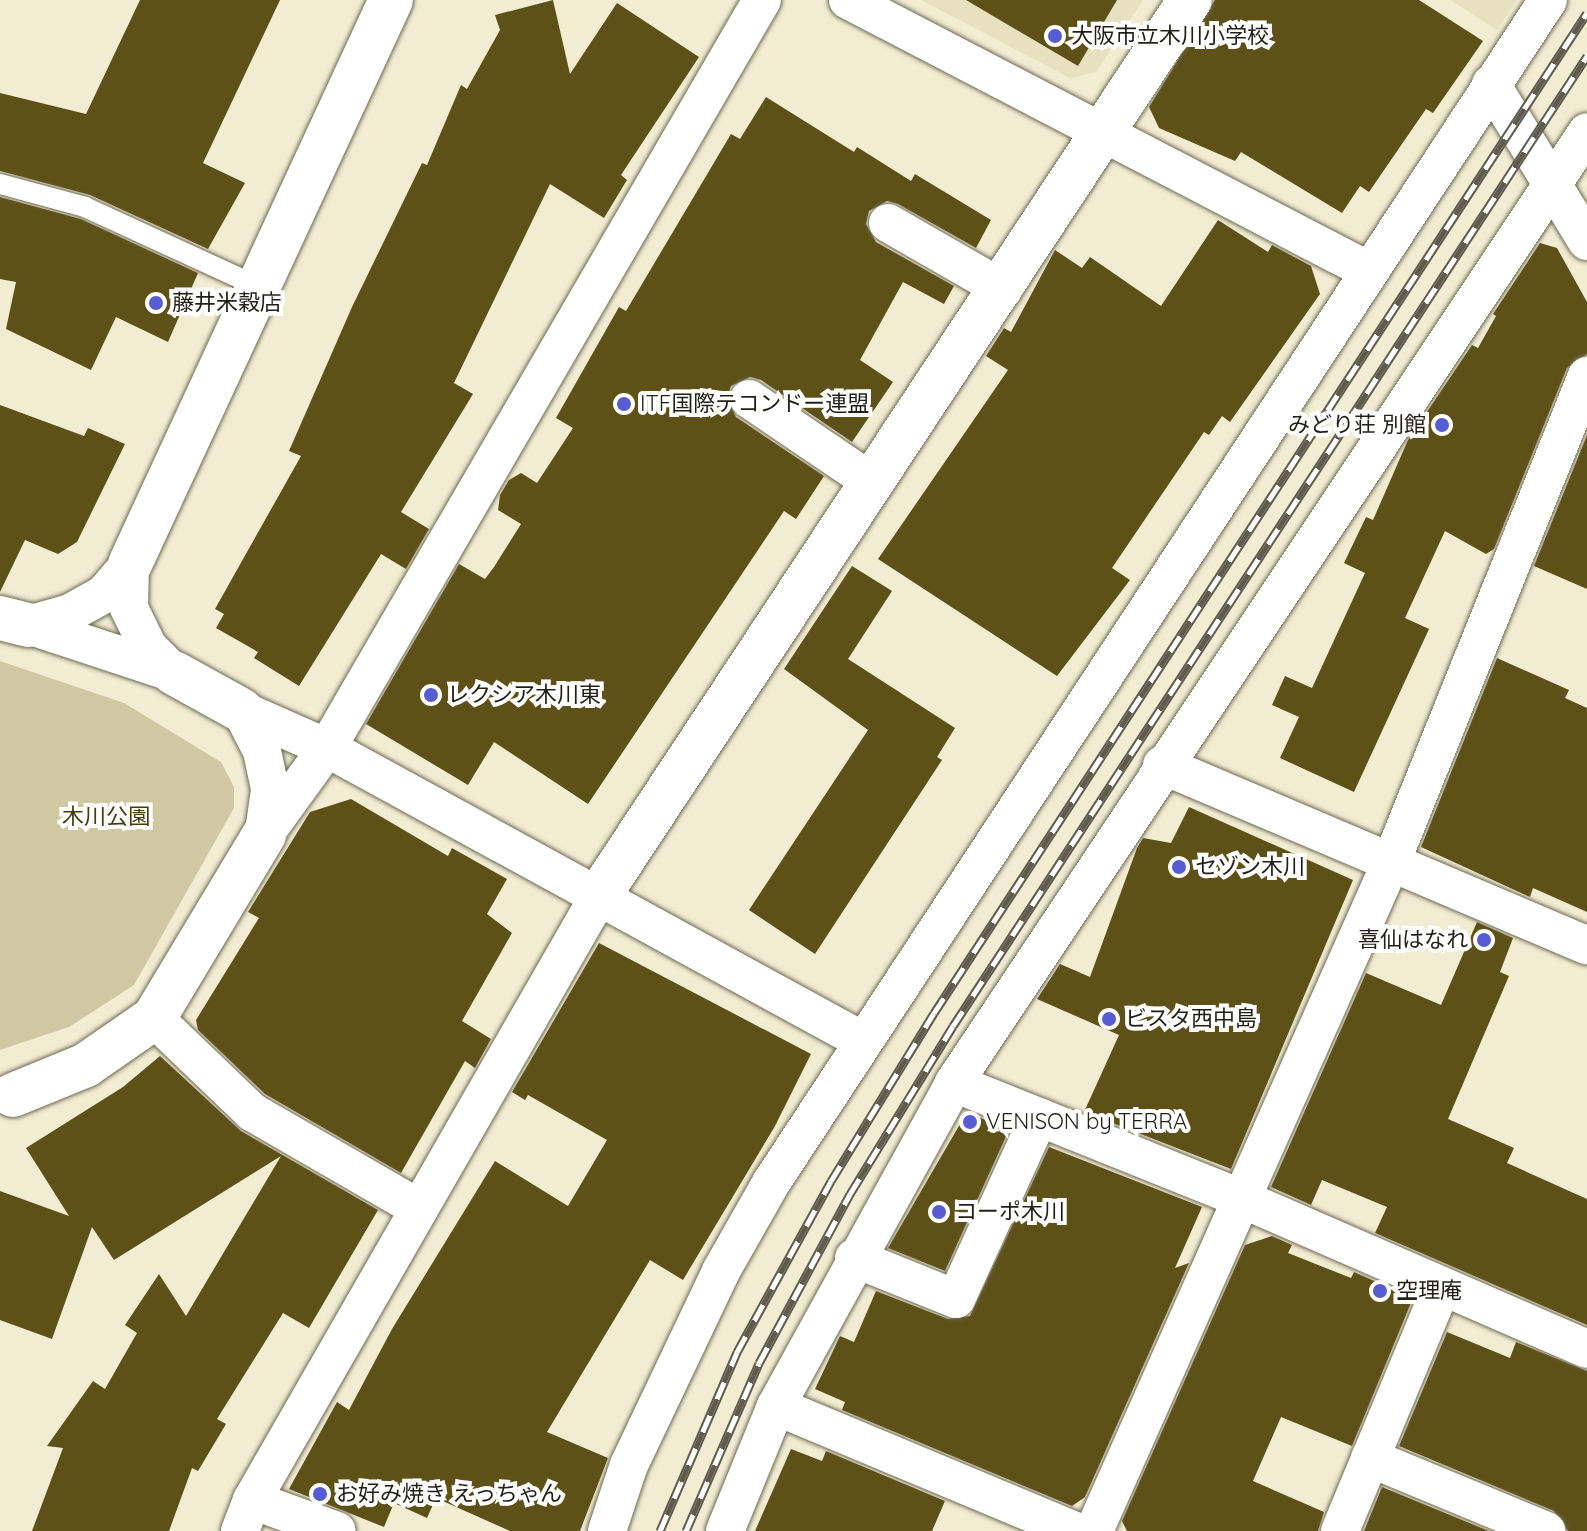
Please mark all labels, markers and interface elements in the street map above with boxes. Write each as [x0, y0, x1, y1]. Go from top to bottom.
place label: 大阪市立木川小学校 [1071, 23, 1269, 49]
marker: 大阪市立木川小学校 [1046, 27, 1064, 45]
place label: 藤井米穀店 [172, 290, 282, 316]
marker: 藤井米穀店 [147, 294, 165, 312]
place label: ITF国際テコンドー連盟 [640, 391, 869, 417]
marker: ITF国際テコンドー連盟 [615, 395, 633, 413]
place label: みどり荘 別館 [1288, 412, 1426, 438]
marker: みどり荘 別館 [1433, 416, 1451, 434]
place label: レクシア木川東 [447, 682, 601, 708]
marker: レクシア木川東 [422, 686, 440, 704]
park label: 木川公園 [62, 804, 150, 830]
place label: セゾン木川 [1195, 854, 1305, 880]
marker: セゾン木川 [1170, 858, 1188, 876]
place label: 喜仙はなれ [1358, 927, 1468, 953]
marker: 喜仙はなれ [1475, 931, 1493, 949]
place label: ビスタ西中島 [1125, 1006, 1257, 1032]
marker: ビスタ西中島 [1100, 1010, 1118, 1028]
place label: VENISON by TERRA [986, 1109, 1187, 1135]
marker: VENISON by TERRA [961, 1113, 979, 1131]
place label: コーポ木川 [955, 1199, 1065, 1225]
marker: コーポ木川 [930, 1203, 948, 1221]
place label: 空理庵 [1396, 1278, 1462, 1304]
marker: 空理庵 [1371, 1282, 1389, 1300]
place label: お好み焼き えっちゃん [336, 1481, 562, 1507]
marker: お好み焼き えっちゃん [311, 1485, 329, 1503]

